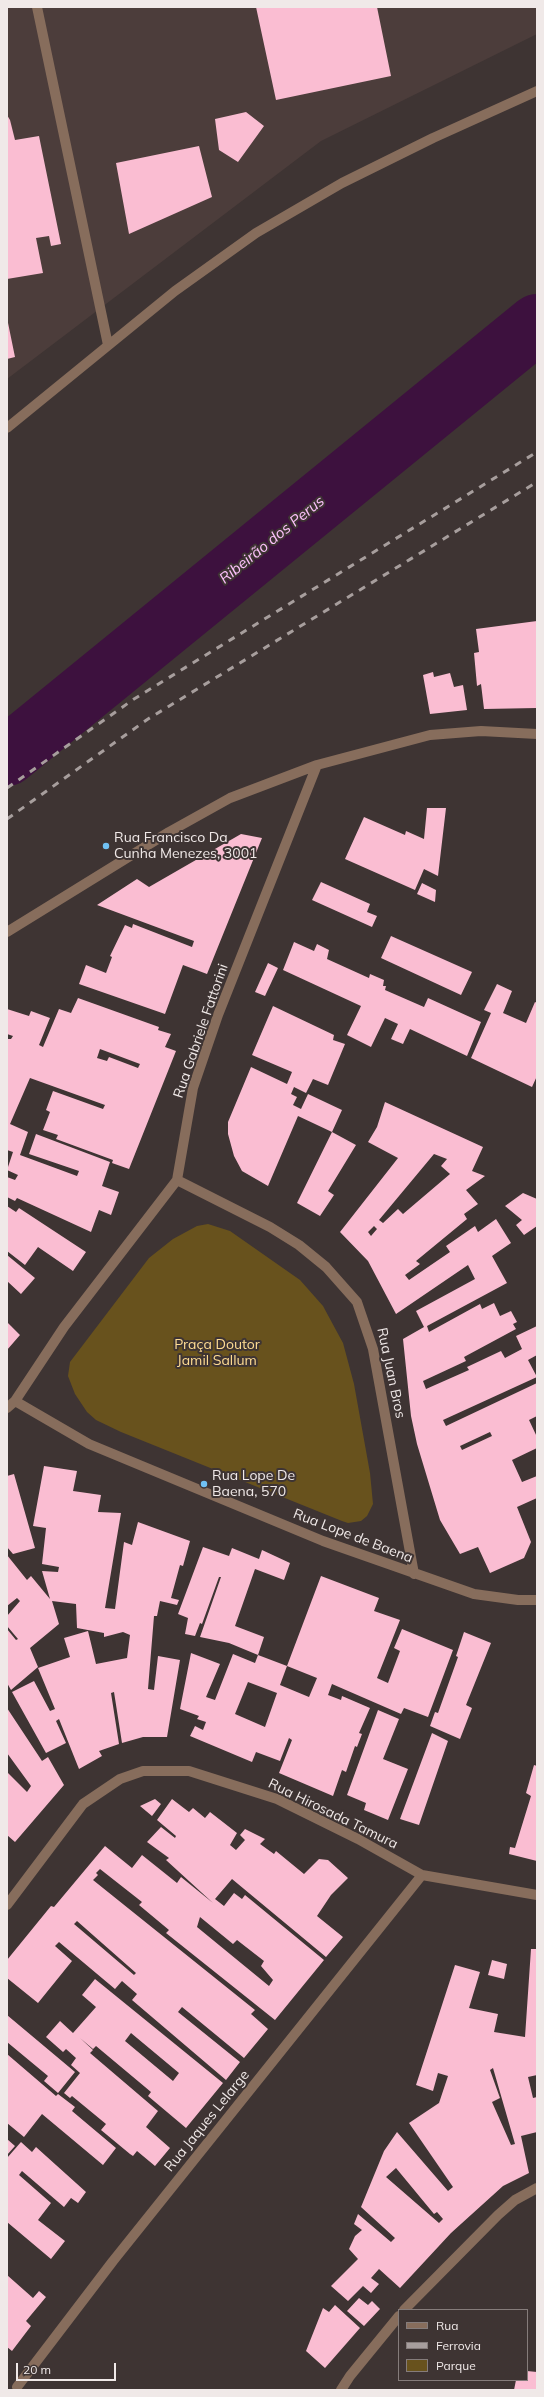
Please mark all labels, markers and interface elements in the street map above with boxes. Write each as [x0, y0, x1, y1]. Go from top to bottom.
water label: Ribeirão dos Perus [216, 492, 328, 588]
place label: Rua Francisco Da Cunha Menezes, 3001 [114, 830, 257, 862]
marker: Rua Francisco Da Cunha Menezes, 3001 [101, 841, 111, 851]
street label: Rua Gabriele Fattorini [170, 962, 232, 1100]
street label: Rua Juan Bros [373, 1326, 409, 1420]
park label: Praça Doutor Jamil Sallum [174, 1337, 260, 1370]
place label: Rua Lope De Baena, 570 [212, 1468, 295, 1500]
marker: Rua Lope De Baena, 570 [199, 1479, 209, 1489]
street label: Rua Lope de Baena [291, 1505, 415, 1567]
street label: Rua Hirosada Tamura [265, 1775, 401, 1853]
street label: Rua Jaques Lelarge [161, 2067, 253, 2175]
legend [398, 2309, 528, 2381]
text: Rua [436, 2318, 458, 2333]
text: Ferrovia [436, 2338, 481, 2353]
scale bar [18, 2355, 118, 2381]
text: Parque [436, 2358, 476, 2373]
text: 20 m [23, 2362, 51, 2377]

